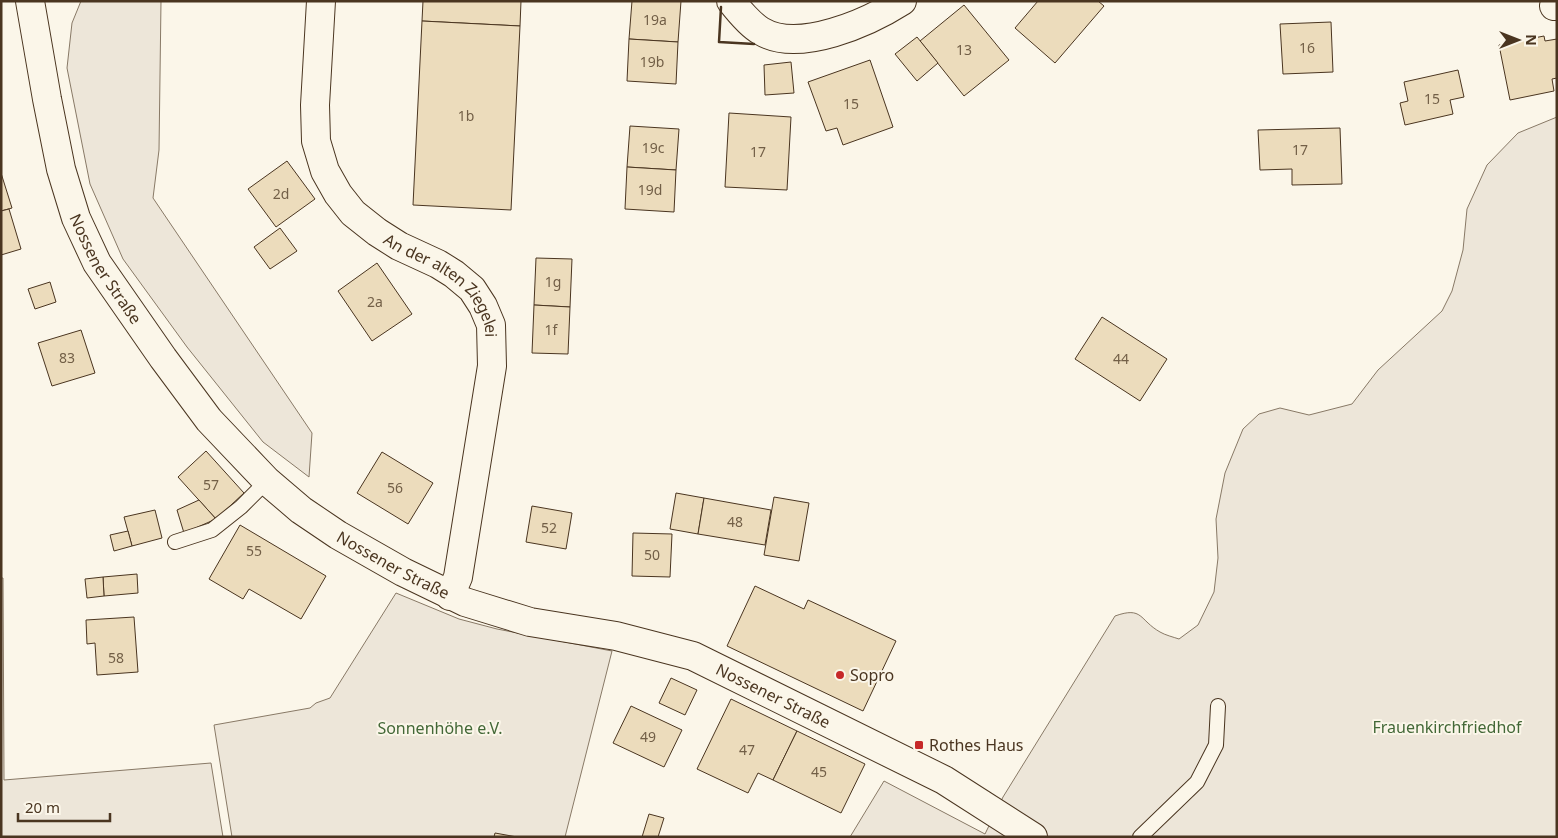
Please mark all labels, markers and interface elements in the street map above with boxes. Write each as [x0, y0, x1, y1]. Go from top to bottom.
house number: 19a [643, 10, 667, 29]
north arrow [1493, 15, 1543, 65]
text: N [1522, 34, 1541, 46]
house number: 16 [1299, 38, 1315, 57]
house number: 13 [956, 40, 972, 59]
house number: 19b [640, 52, 664, 71]
house number: 15 [1424, 89, 1440, 108]
house number: 15 [843, 94, 859, 113]
house number: 1b [458, 106, 474, 125]
house number: 19c [642, 138, 665, 157]
house number: 17 [1292, 140, 1308, 159]
house number: 17 [750, 142, 766, 161]
house number: 19d [638, 180, 662, 199]
house number: 2d [273, 184, 289, 203]
street label: Nossener Straße [65, 210, 147, 328]
street label: An der alten Ziegelei [380, 228, 502, 338]
house number: 1g [545, 272, 561, 291]
house number: 2a [367, 292, 383, 311]
house number: 1f [545, 320, 559, 339]
house number: 83 [59, 348, 75, 367]
house number: 44 [1113, 349, 1129, 368]
house number: 57 [203, 475, 219, 494]
house number: 56 [387, 478, 403, 497]
house number: 48 [727, 512, 743, 531]
house number: 52 [541, 518, 557, 537]
street label: Nossener Straße [333, 526, 453, 604]
house number: 55 [246, 541, 262, 560]
house number: 50 [644, 545, 660, 564]
house number: 58 [108, 648, 124, 667]
street label: Nossener Straße [712, 658, 834, 733]
place label: Sopro [850, 664, 894, 686]
marker: Sopro [834, 669, 846, 681]
park label: Frauenkirchfriedhof [1372, 716, 1523, 738]
park label: Sonnenhöhe e.V. [377, 717, 503, 739]
house number: 49 [640, 727, 656, 746]
place label: Rothes Haus [929, 734, 1024, 756]
marker: Rothes Haus [913, 739, 925, 751]
house number: 47 [739, 740, 755, 759]
house number: 45 [811, 762, 827, 781]
scale bar [18, 790, 110, 822]
text: 20 m [25, 797, 60, 817]

